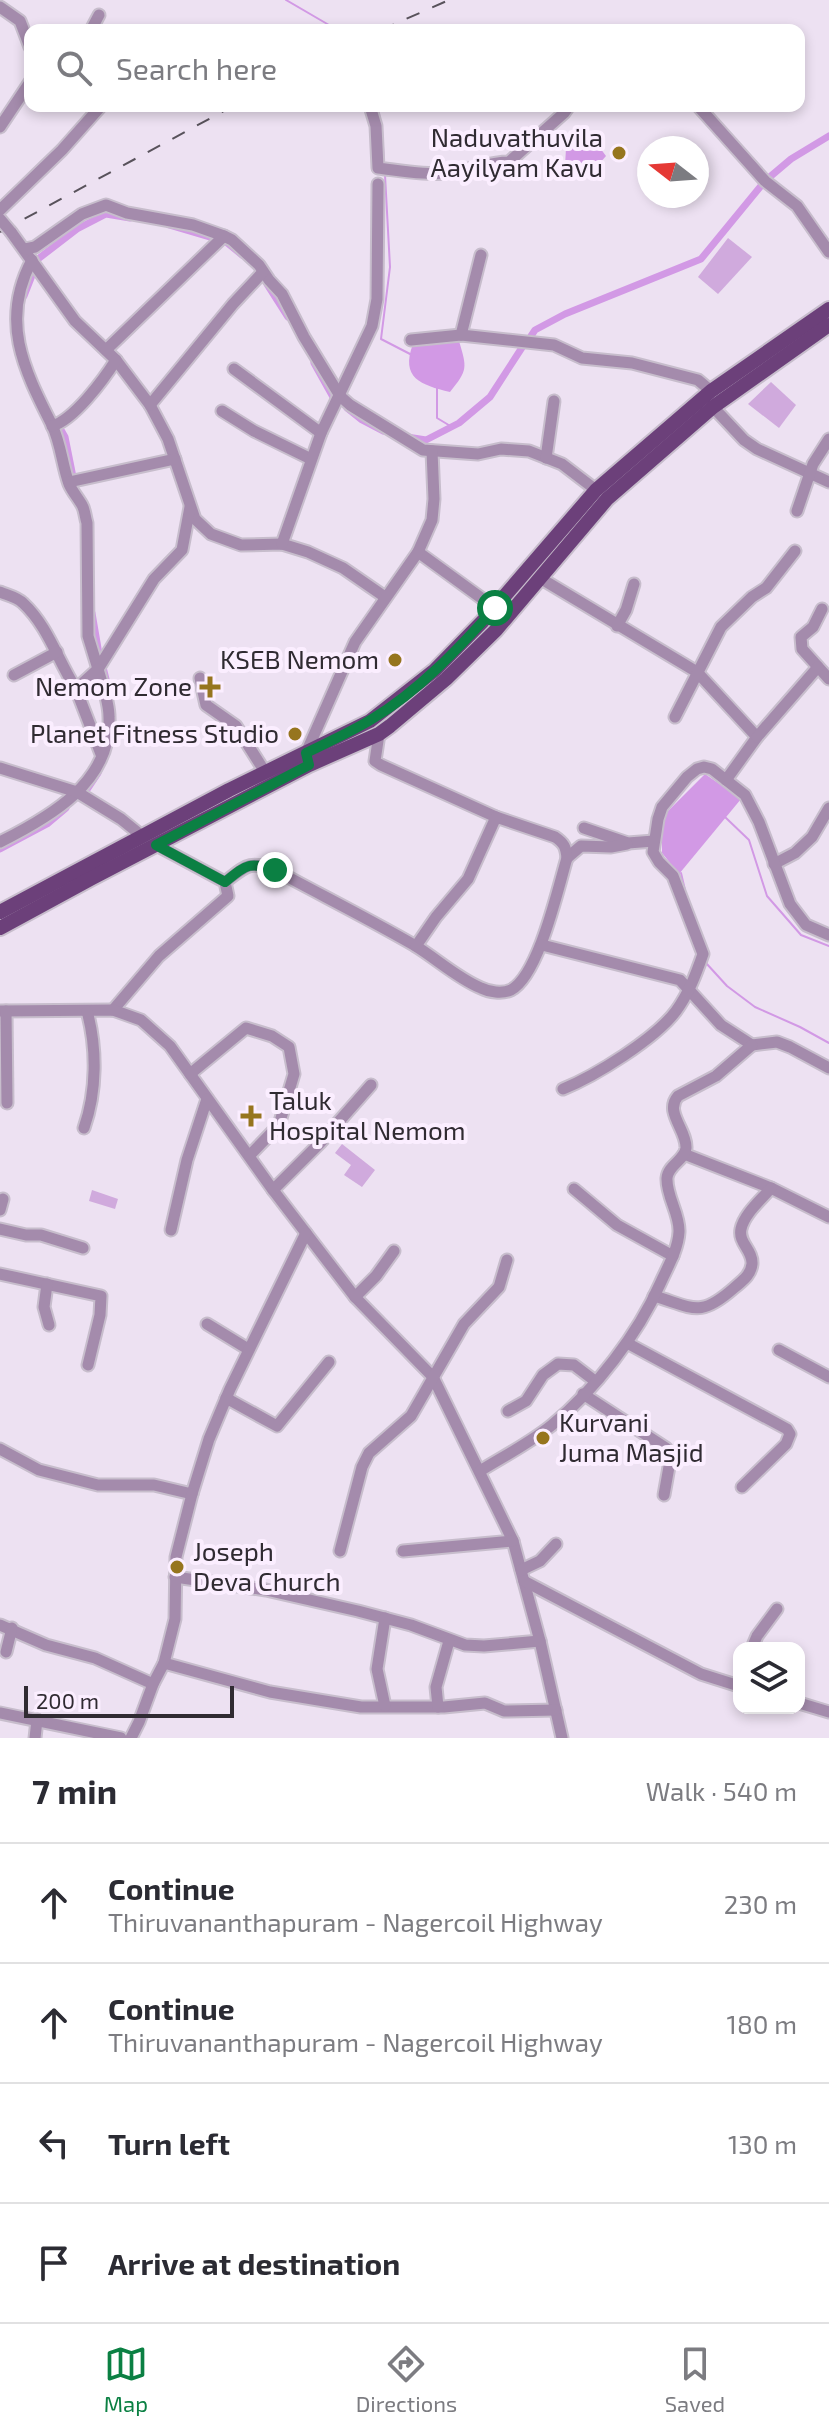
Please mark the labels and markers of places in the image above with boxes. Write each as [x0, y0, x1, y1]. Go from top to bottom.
place label: Naduvathuvila Aayilyam Kavu [430, 121, 603, 182]
marker: Naduvathuvila Aayilyam Kavu [610, 144, 628, 162]
place label: KSEB Nemom [220, 643, 379, 674]
marker: KSEB Nemom [386, 651, 404, 669]
place label: Nemom Zone [35, 670, 192, 701]
marker: Nemom Zone [199, 676, 221, 698]
place label: Planet Fitness Studio [30, 717, 279, 748]
marker: Planet Fitness Studio [286, 725, 304, 743]
place label: Taluk Hospital Nemom [269, 1084, 466, 1145]
marker: Taluk Hospital Nemom [240, 1105, 262, 1127]
place label: Kurvani Juma Masjid [559, 1406, 704, 1467]
marker: Kurvani Juma Masjid [534, 1429, 552, 1447]
place label: Joseph Deva Church [193, 1535, 341, 1596]
marker: Joseph Deva Church [168, 1558, 186, 1576]

